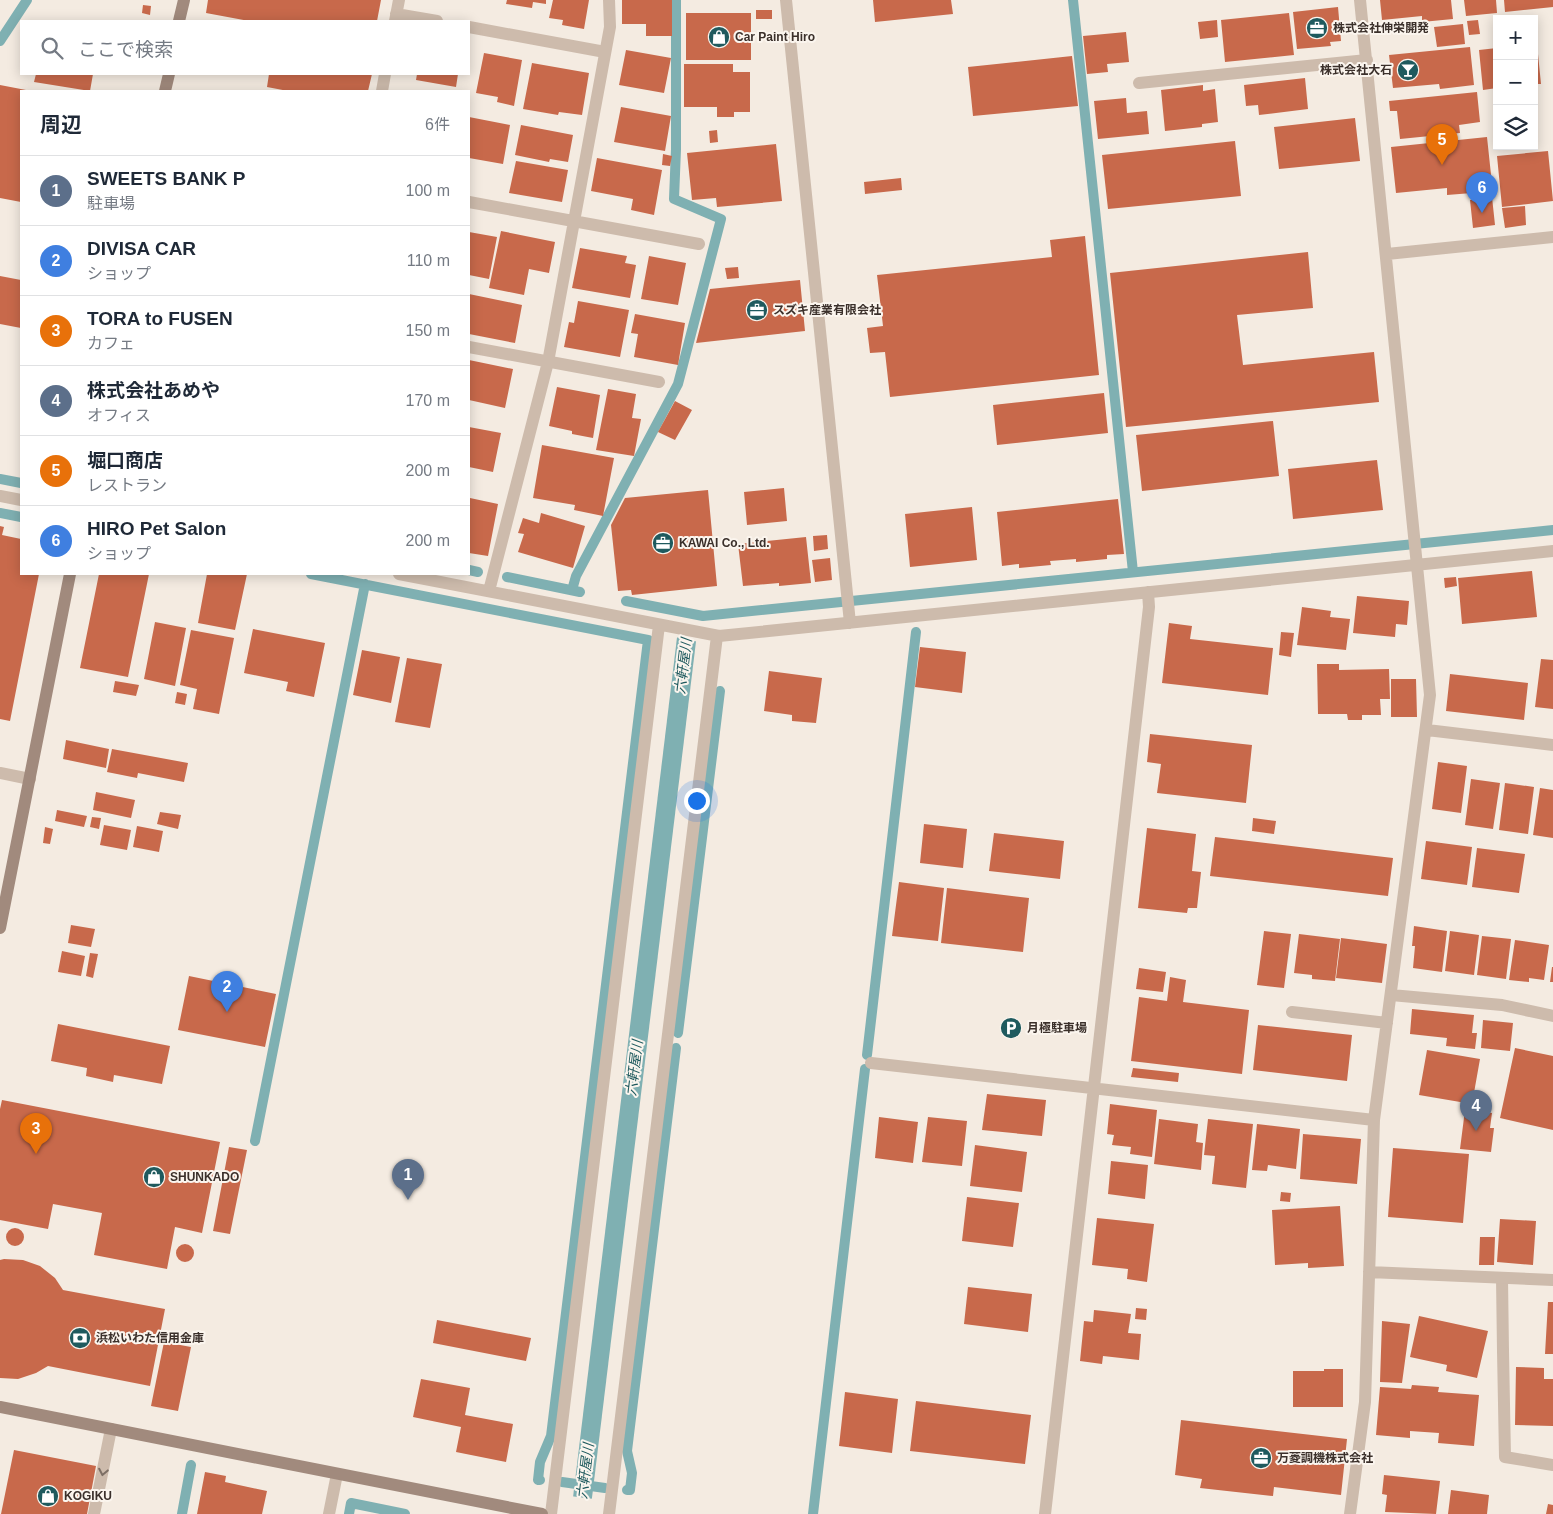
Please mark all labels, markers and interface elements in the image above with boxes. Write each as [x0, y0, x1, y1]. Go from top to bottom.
map controls [1493, 15, 1538, 150]
button: + [1493, 15, 1538, 60]
office icon: 株式会社伸栄開発 [1305, 16, 1329, 40]
search box [20, 20, 470, 75]
place label: 株式会社伸栄開発 [1333, 21, 1429, 35]
shop icon: Car Paint Hiro [707, 25, 731, 49]
place label: Car Paint Hiro [735, 30, 815, 44]
icon: search [38, 34, 66, 62]
text: ここで検索 [78, 39, 173, 60]
bar icon: 株式会社大石 [1396, 58, 1420, 82]
button: − [1493, 60, 1538, 105]
place label: 株式会社大石 [1320, 63, 1392, 77]
button: layers [1493, 105, 1538, 150]
text: 周辺 [40, 113, 82, 136]
text: 6件 [425, 116, 450, 133]
pin: 5 [1426, 124, 1458, 165]
text: SWEETS BANK P [87, 168, 245, 189]
pin: 6 [1466, 172, 1498, 213]
text: 1 [52, 182, 60, 199]
text: 100 m [406, 182, 450, 199]
text: 駐車場 [87, 195, 135, 212]
text: DIVISA CAR [87, 238, 196, 259]
text: 2 [52, 252, 60, 269]
text: 110 m [407, 252, 450, 269]
text: ショップ [87, 265, 151, 282]
office icon: スズキ産業有限会社 [745, 298, 769, 322]
place label: スズキ産業有限会社 [773, 303, 881, 317]
text: TORA to FUSEN [87, 308, 233, 329]
text: 3 [52, 322, 60, 339]
text: 150 m [406, 322, 450, 339]
text: カフェ [87, 335, 135, 352]
text: 株式会社あめや [87, 380, 220, 401]
text: 4 [52, 392, 60, 409]
text: 170 m [406, 392, 450, 409]
text: オフィス [87, 407, 151, 424]
text: 堀口商店 [87, 450, 163, 471]
text: 5 [52, 462, 60, 479]
text: 200 m [406, 462, 450, 479]
text: レストラン [87, 477, 167, 494]
text: HIRO Pet Salon [87, 518, 226, 539]
office icon: KAWAI Co., Ltd. [651, 531, 675, 555]
text: 6 [52, 532, 60, 549]
text: 200 m [406, 532, 450, 549]
place label: KAWAI Co., Ltd. [679, 536, 770, 550]
text: ショップ [87, 545, 151, 562]
water label: 六軒屋川 [672, 635, 695, 695]
your location [684, 788, 710, 814]
pin: 2 [211, 971, 243, 1012]
parking icon: 月極駐車場 [999, 1016, 1023, 1040]
place label: 月極駐車場 [1027, 1021, 1087, 1035]
water label: 六軒屋川 [623, 1037, 646, 1097]
pin: 4 [1460, 1090, 1492, 1131]
pin: 3 [20, 1113, 52, 1154]
pin: 1 [392, 1159, 424, 1200]
shop icon: SHUNKADO [142, 1165, 166, 1189]
place label: SHUNKADO [170, 1170, 239, 1184]
bank icon: 浜松いわた信用金庫 [68, 1326, 92, 1350]
place label: 浜松いわた信用金庫 [96, 1331, 204, 1345]
water label: 六軒屋川 [574, 1440, 597, 1500]
office icon: 万菱調機株式会社 [1249, 1446, 1273, 1470]
place label: 万菱調機株式会社 [1277, 1451, 1373, 1465]
one-way arrow [98, 1467, 108, 1476]
shop icon: KOGIKU [36, 1484, 60, 1508]
place label: KOGIKU [64, 1489, 112, 1503]

